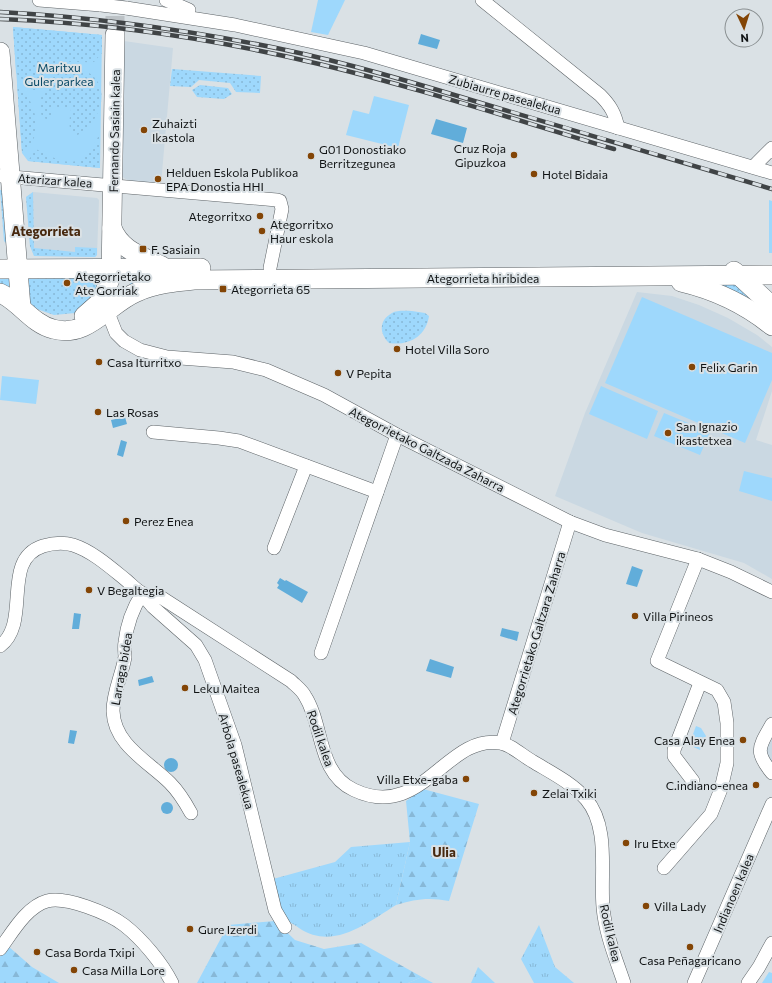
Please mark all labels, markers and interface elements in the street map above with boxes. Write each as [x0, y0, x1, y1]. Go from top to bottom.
north arrow [724, 8, 764, 48]
text: N [740, 32, 749, 45]
park label: Maritxu Guler parkea [25, 60, 93, 88]
street label: Fernando Sasiain kalea [106, 69, 122, 193]
street label: Zubiaurre pasealekua [447, 71, 563, 117]
place label: Zuhaizti Ikastola [152, 116, 197, 144]
marker: Zuhaizti Ikastola [139, 125, 149, 135]
place label: Cruz Roja Gipuzkoa [454, 141, 506, 169]
place label: G01 Donostiako Berritzegunea [319, 142, 406, 170]
marker: Cruz Roja Gipuzkoa [509, 150, 519, 160]
marker: G01 Donostiako Berritzegunea [306, 151, 316, 161]
place label: Helduen Eskola Publikoa EPA Donostia HHI [166, 165, 298, 193]
place label: Hotel Bidaia [542, 167, 608, 181]
marker: Hotel Bidaia [529, 169, 539, 179]
street label: Atarizar kalea [17, 170, 93, 190]
marker: Helduen Eskola Publikoa EPA Donostia HHI [153, 174, 163, 184]
place label: Ategorritxo [189, 209, 252, 223]
marker: Ategorritxo [255, 211, 265, 221]
place label: Ategorritxo Haur eskola [270, 217, 334, 245]
district label: Ategorrieta [11, 223, 81, 239]
marker: Ategorritxo Haur eskola [257, 226, 267, 236]
place label: F. Sasiain [151, 242, 200, 256]
marker: F. Sasiain [138, 244, 148, 254]
place label: Ategorrietako Ate Gorriak [75, 269, 151, 297]
street label: Ategorrieta hiribidea [427, 271, 539, 285]
marker: Ategorrietako Ate Gorriak [62, 278, 72, 288]
place label: Ategorrieta 65 [231, 282, 310, 296]
marker: Ategorrieta 65 [218, 284, 228, 294]
place label: Hotel Villa Soro [405, 342, 490, 356]
marker: Hotel Villa Soro [392, 344, 402, 354]
place label: Casa Iturritxo [107, 355, 181, 369]
marker: Casa Iturritxo [94, 357, 104, 367]
place label: Felix Garin [700, 360, 758, 374]
marker: Felix Garin [687, 362, 697, 372]
place label: V Pepita [346, 366, 392, 380]
marker: V Pepita [333, 368, 343, 378]
street label: Ategorrietako Galtzada Zaharra [347, 404, 507, 494]
place label: Las Rosas [106, 405, 159, 419]
marker: Las Rosas [93, 407, 103, 417]
place label: San Ignazio ikastetxea [676, 419, 738, 447]
marker: San Ignazio ikastetxea [663, 428, 673, 438]
place label: Perez Enea [134, 514, 193, 528]
marker: Perez Enea [121, 516, 131, 526]
street label: Ategorrietako Galtzara Zaharra [504, 550, 568, 716]
place label: V Begaltegia [97, 583, 164, 597]
marker: V Begaltegia [84, 585, 94, 595]
place label: Villa Pirineos [643, 609, 713, 623]
marker: Villa Pirineos [630, 611, 640, 621]
street label: Larraga bidea [108, 632, 134, 706]
place label: Leku Maitea [193, 681, 260, 695]
marker: Leku Maitea [180, 683, 190, 693]
street label: Rodil kalea [305, 708, 337, 768]
street label: Arbola pasealekua [217, 711, 257, 811]
place label: Casa Alay Enea [654, 733, 735, 747]
marker: Casa Alay Enea [738, 735, 748, 745]
place label: Villa Etxe-gaba [377, 772, 458, 786]
marker: Villa Etxe-gaba [461, 774, 471, 784]
place label: C.indiano-enea [666, 778, 748, 792]
marker: C.indiano-enea [751, 780, 761, 790]
place label: Zelai Txiki [542, 786, 597, 800]
marker: Zelai Txiki [529, 788, 539, 798]
place label: Iru Etxe [634, 836, 676, 850]
marker: Iru Etxe [621, 838, 631, 848]
district label: Ulia [432, 844, 456, 860]
street label: Indianoen kalea [710, 851, 756, 935]
place label: Villa Lady [654, 899, 706, 913]
marker: Villa Lady [641, 901, 651, 911]
street label: Rodil kalea [598, 903, 624, 963]
place label: Gure Izerdi [198, 922, 257, 936]
marker: Gure Izerdi [185, 924, 195, 934]
marker: Casa Peñagaricano [685, 942, 695, 952]
place label: Casa Borda Txipi [45, 945, 135, 959]
marker: Casa Borda Txipi [32, 947, 42, 957]
place label: Casa Peñagaricano [639, 953, 741, 967]
place label: Casa Milla Lore [82, 963, 165, 977]
marker: Casa Milla Lore [69, 965, 79, 975]

